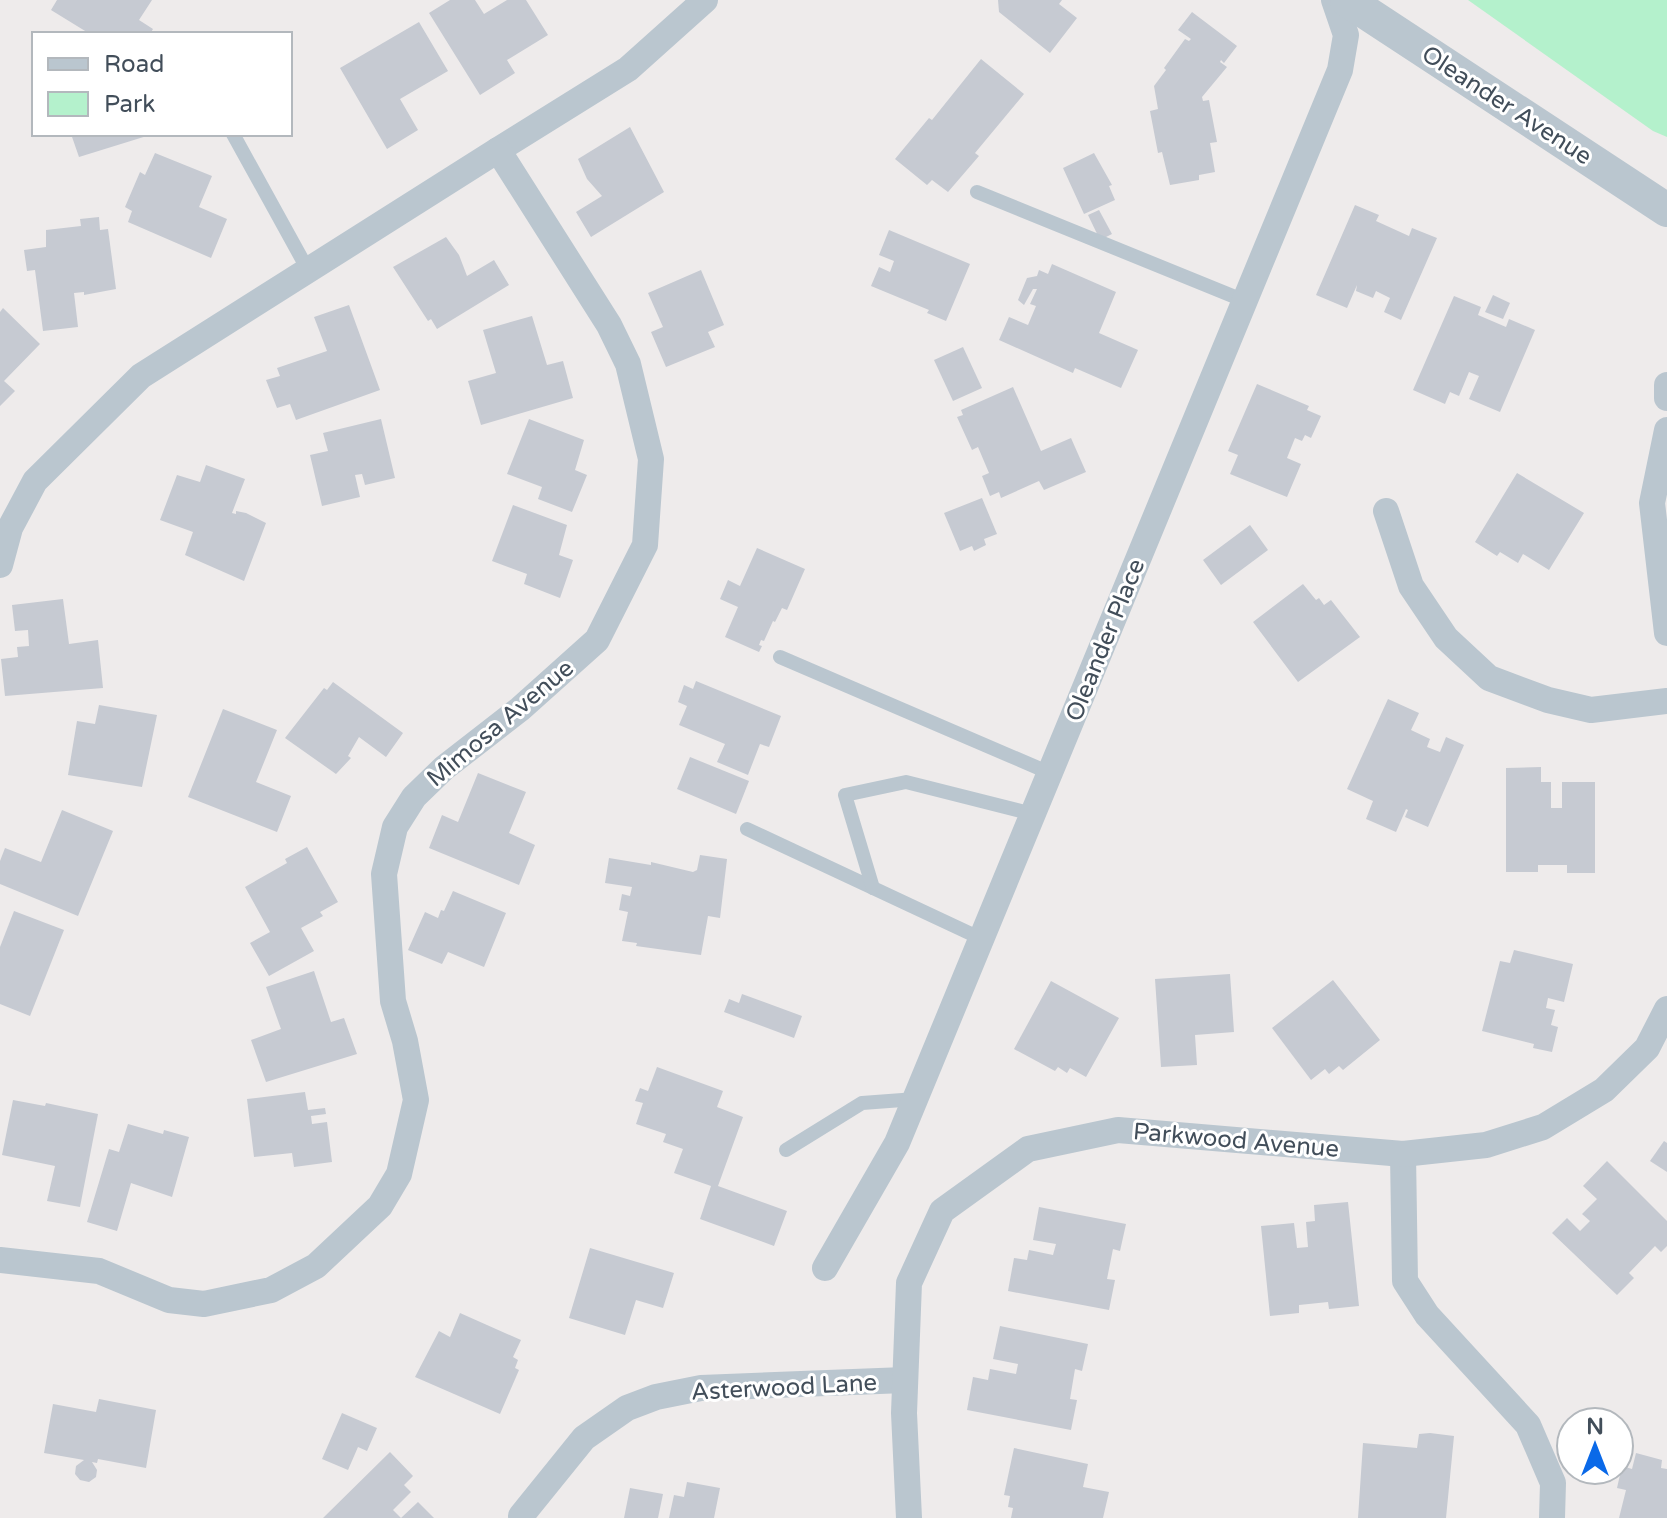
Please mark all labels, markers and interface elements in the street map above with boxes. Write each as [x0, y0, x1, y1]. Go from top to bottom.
legend [32, 32, 292, 136]
street label: Oleander Avenue [1416, 40, 1597, 171]
text: Road [104, 50, 164, 79]
text: Park [104, 90, 155, 119]
street label: Oleander Place [1060, 555, 1151, 726]
street label: Mimosa Avenue [421, 654, 580, 793]
street label: Parkwood Avenue [1132, 1117, 1340, 1164]
street label: Asterwood Lane [690, 1368, 878, 1407]
north arrow [1555, 1406, 1635, 1486]
text: N [1586, 1414, 1604, 1440]

